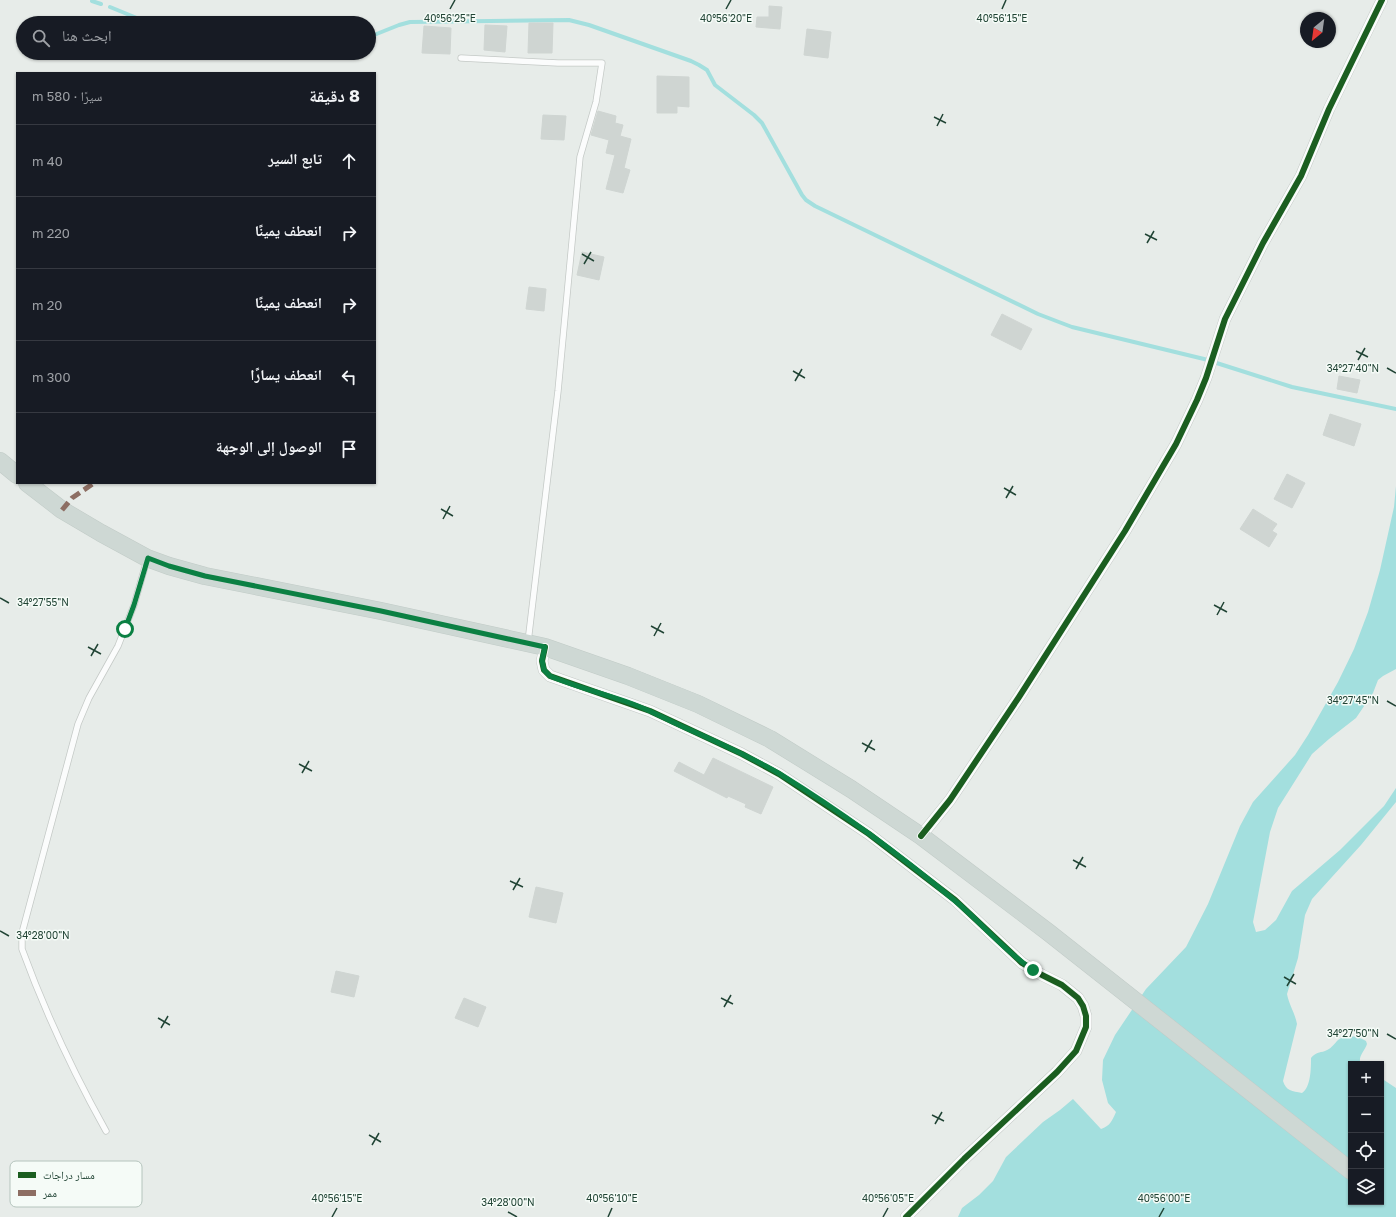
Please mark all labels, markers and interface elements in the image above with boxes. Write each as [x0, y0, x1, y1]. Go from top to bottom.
text: 40°56'25"E [424, 12, 476, 24]
text: 40°56'20"E [700, 12, 752, 24]
text: 40°56'15"E [977, 12, 1027, 24]
north arrow [1300, 12, 1336, 48]
search box [16, 16, 376, 60]
text: ابحث هنا [62, 26, 112, 44]
icon: search [30, 27, 52, 49]
text: 8 دقيقة [309, 85, 360, 106]
text: سيرًا · 580 m [32, 88, 102, 104]
text: تابع السير [268, 149, 322, 167]
icon: ahead [338, 150, 360, 172]
text: 40 m [32, 153, 63, 169]
text: انعطف يمينًا [255, 221, 322, 239]
icon: right [338, 222, 360, 244]
text: 220 m [32, 225, 70, 241]
text: انعطف يمينًا [255, 293, 322, 311]
icon: right [338, 294, 360, 316]
text: 20 m [32, 297, 62, 313]
text: 34°27'40"N [1327, 362, 1379, 374]
text: انعطف يسارًا [250, 365, 322, 383]
icon: left [338, 366, 360, 388]
text: 300 m [32, 369, 71, 385]
text: الوصول إلى الوجهة [216, 437, 322, 455]
icon: arrive [338, 438, 360, 460]
text: 34°27'55"N [17, 596, 69, 608]
route start [116, 620, 134, 638]
text: 34°27'45"N [1327, 694, 1379, 706]
text: 34°28'00"N [16, 929, 70, 941]
route end [1024, 961, 1042, 979]
text: 34°27'50"N [1327, 1027, 1379, 1039]
map controls [1348, 1061, 1384, 1205]
button: + [1348, 1061, 1384, 1097]
button: − [1348, 1097, 1384, 1133]
button: locate [1348, 1133, 1384, 1169]
legend [10, 1161, 142, 1207]
text: مسار دراجات [43, 1168, 95, 1181]
button: layers [1348, 1169, 1384, 1205]
text: ممر [42, 1186, 57, 1199]
text: 40°56'15"E [312, 1192, 362, 1204]
text: 40°56'10"E [586, 1192, 638, 1204]
text: 40°56'05"E [862, 1192, 914, 1204]
text: 40°56'00"E [1138, 1192, 1190, 1204]
text: 34°28'00"N [481, 1196, 535, 1208]

